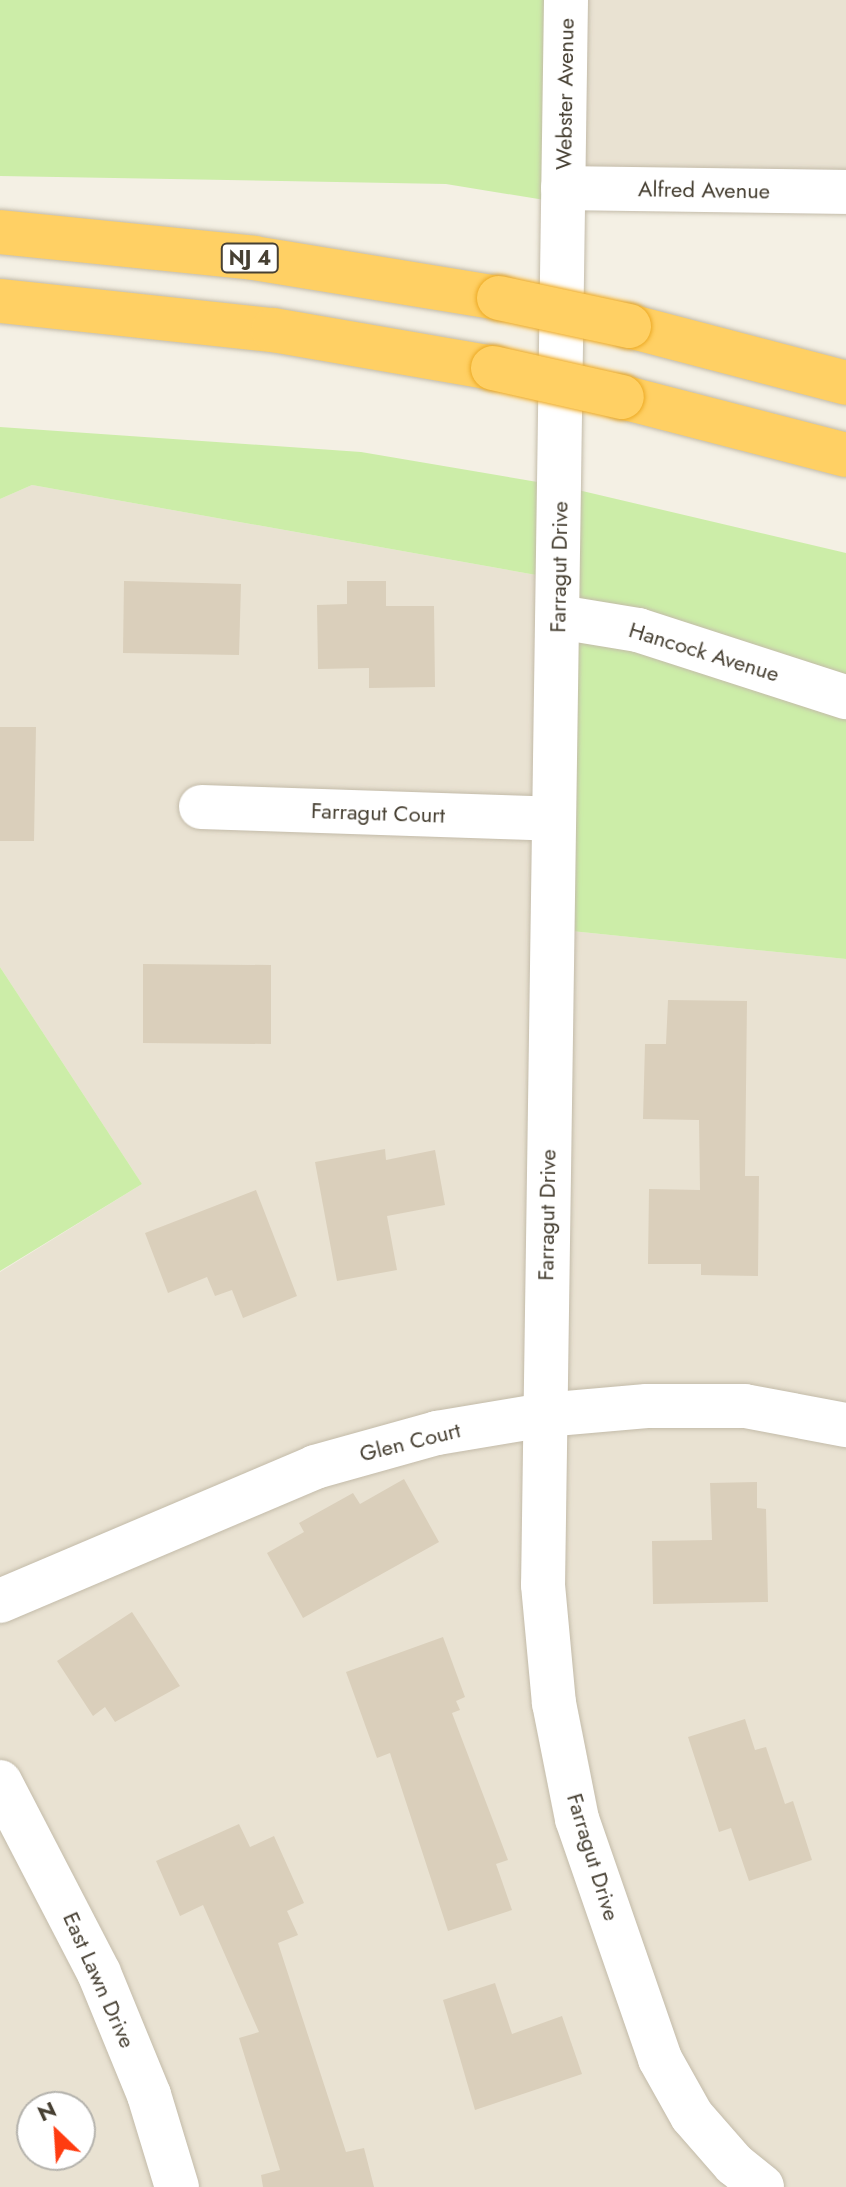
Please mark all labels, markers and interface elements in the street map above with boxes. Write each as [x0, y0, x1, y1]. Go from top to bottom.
street label: Webster Avenue [550, 18, 580, 170]
street label: Alfred Avenue [638, 176, 770, 204]
road number: NJ 4 [220, 242, 280, 274]
street label: Farragut Drive [545, 501, 573, 633]
street label: Hancock Avenue [626, 617, 782, 687]
street label: Farragut Court [311, 797, 445, 829]
street label: Farragut Drive [533, 1149, 561, 1281]
street label: Glen Court [357, 1417, 463, 1467]
street label: Farragut Drive [561, 1790, 625, 1924]
street label: East Lawn Drive [57, 1908, 141, 2052]
north arrow [16, 2091, 96, 2171]
text: N [32, 2093, 61, 2129]

